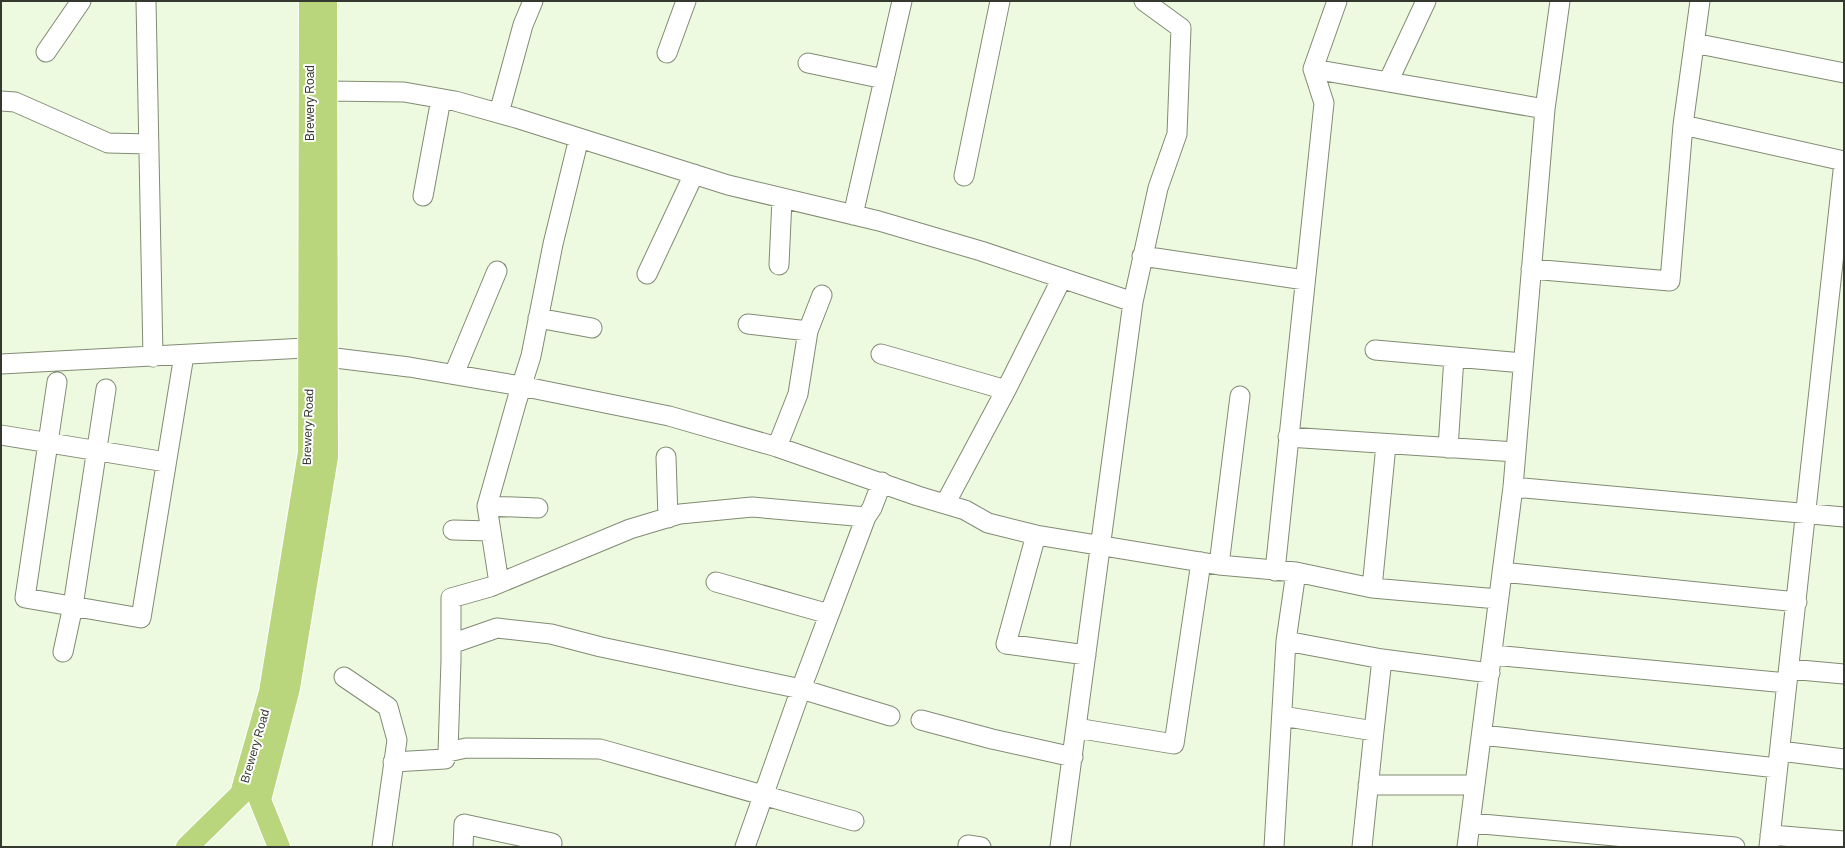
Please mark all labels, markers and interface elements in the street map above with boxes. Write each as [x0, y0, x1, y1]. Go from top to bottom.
street label: Brewery Road [303, 65, 317, 141]
street label: Brewery Road [300, 389, 316, 465]
street label: Brewery Road [238, 708, 272, 784]

